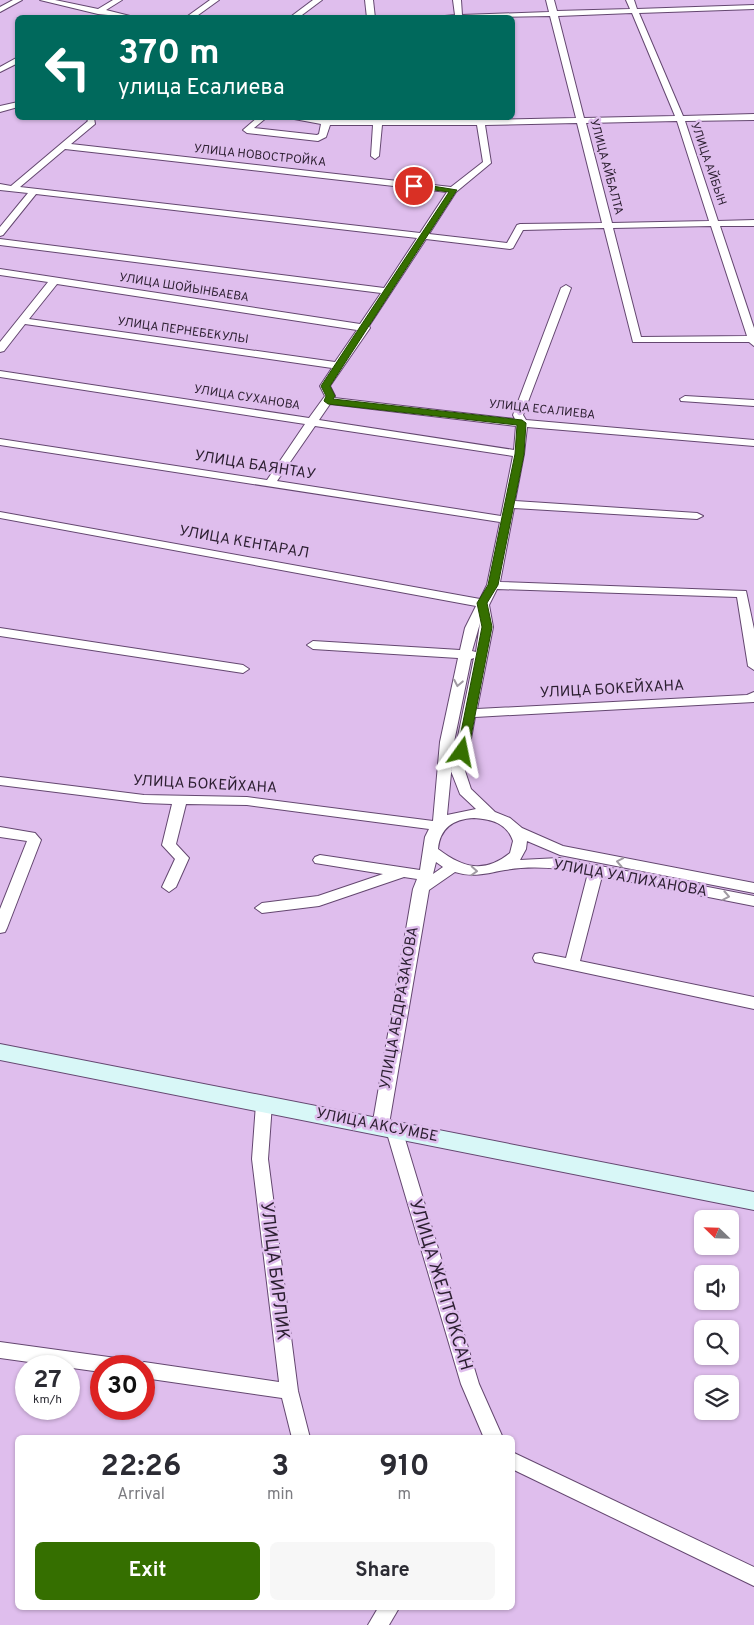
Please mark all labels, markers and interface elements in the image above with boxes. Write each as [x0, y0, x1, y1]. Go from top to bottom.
text: 370 m [118, 32, 220, 76]
icon: left [35, 35, 100, 100]
text: улица Есалиева [118, 75, 284, 102]
street label: УЛИЦА АЙБАЛТА [586, 117, 626, 217]
street label: УЛИЦА АЙБЫН [686, 120, 730, 208]
street label: УЛИЦА НОВОСТРОЙКА [193, 141, 327, 171]
pin [393, 165, 435, 207]
icon: arrive [400, 172, 428, 200]
street label: УЛИЦА ШОЙЫНБАЕВА [118, 270, 250, 306]
street label: УЛИЦА ПЕРНЕБЕКУЛЫ [116, 314, 250, 348]
street label: УЛИЦА СУХАНОВА [193, 382, 301, 414]
street label: УЛИЦА ЕСАЛИЕВА [488, 396, 596, 424]
street label: УЛИЦА БАЯНТАУ [193, 447, 317, 485]
street label: УЛИЦА КЕНТАРАЛ [177, 522, 311, 564]
street label: УЛИЦА БОКЕЙХАНА [539, 675, 685, 703]
one-way arrow [454, 678, 464, 687]
position arrow [435, 725, 487, 777]
street label: УЛИЦА БОКЕЙХАНА [132, 770, 278, 798]
street label: УЛИЦА УАЛИХАНОВА [551, 856, 709, 902]
one-way arrow [616, 857, 625, 868]
one-way arrow [470, 865, 478, 876]
one-way arrow [722, 890, 730, 900]
street label: УЛИЦА АБДРАЗАКОВА [376, 925, 424, 1091]
street label: УЛИЦА АКСУМБЕ [314, 1105, 440, 1147]
street label: УЛИЦА ЖЕЛТОКСАН [403, 1196, 477, 1374]
street label: УЛИЦА БИРЛИК [254, 1200, 294, 1342]
north arrow [694, 1210, 739, 1255]
map controls [694, 1210, 739, 1420]
button: sound [694, 1265, 739, 1310]
button: search [694, 1320, 739, 1365]
speed limit sign: 30 [90, 1355, 155, 1420]
text: 27 [33, 1365, 62, 1397]
button: layers [694, 1375, 739, 1420]
text: km/h [33, 1392, 62, 1408]
text: 22:26 [101, 1449, 181, 1486]
text: 3 [271, 1449, 289, 1486]
text: 910 [379, 1449, 429, 1486]
text: Arrival [117, 1485, 165, 1505]
text: min [267, 1485, 294, 1505]
text: m [398, 1485, 411, 1505]
button: Exit [35, 1542, 260, 1600]
button: Share [270, 1542, 495, 1600]

